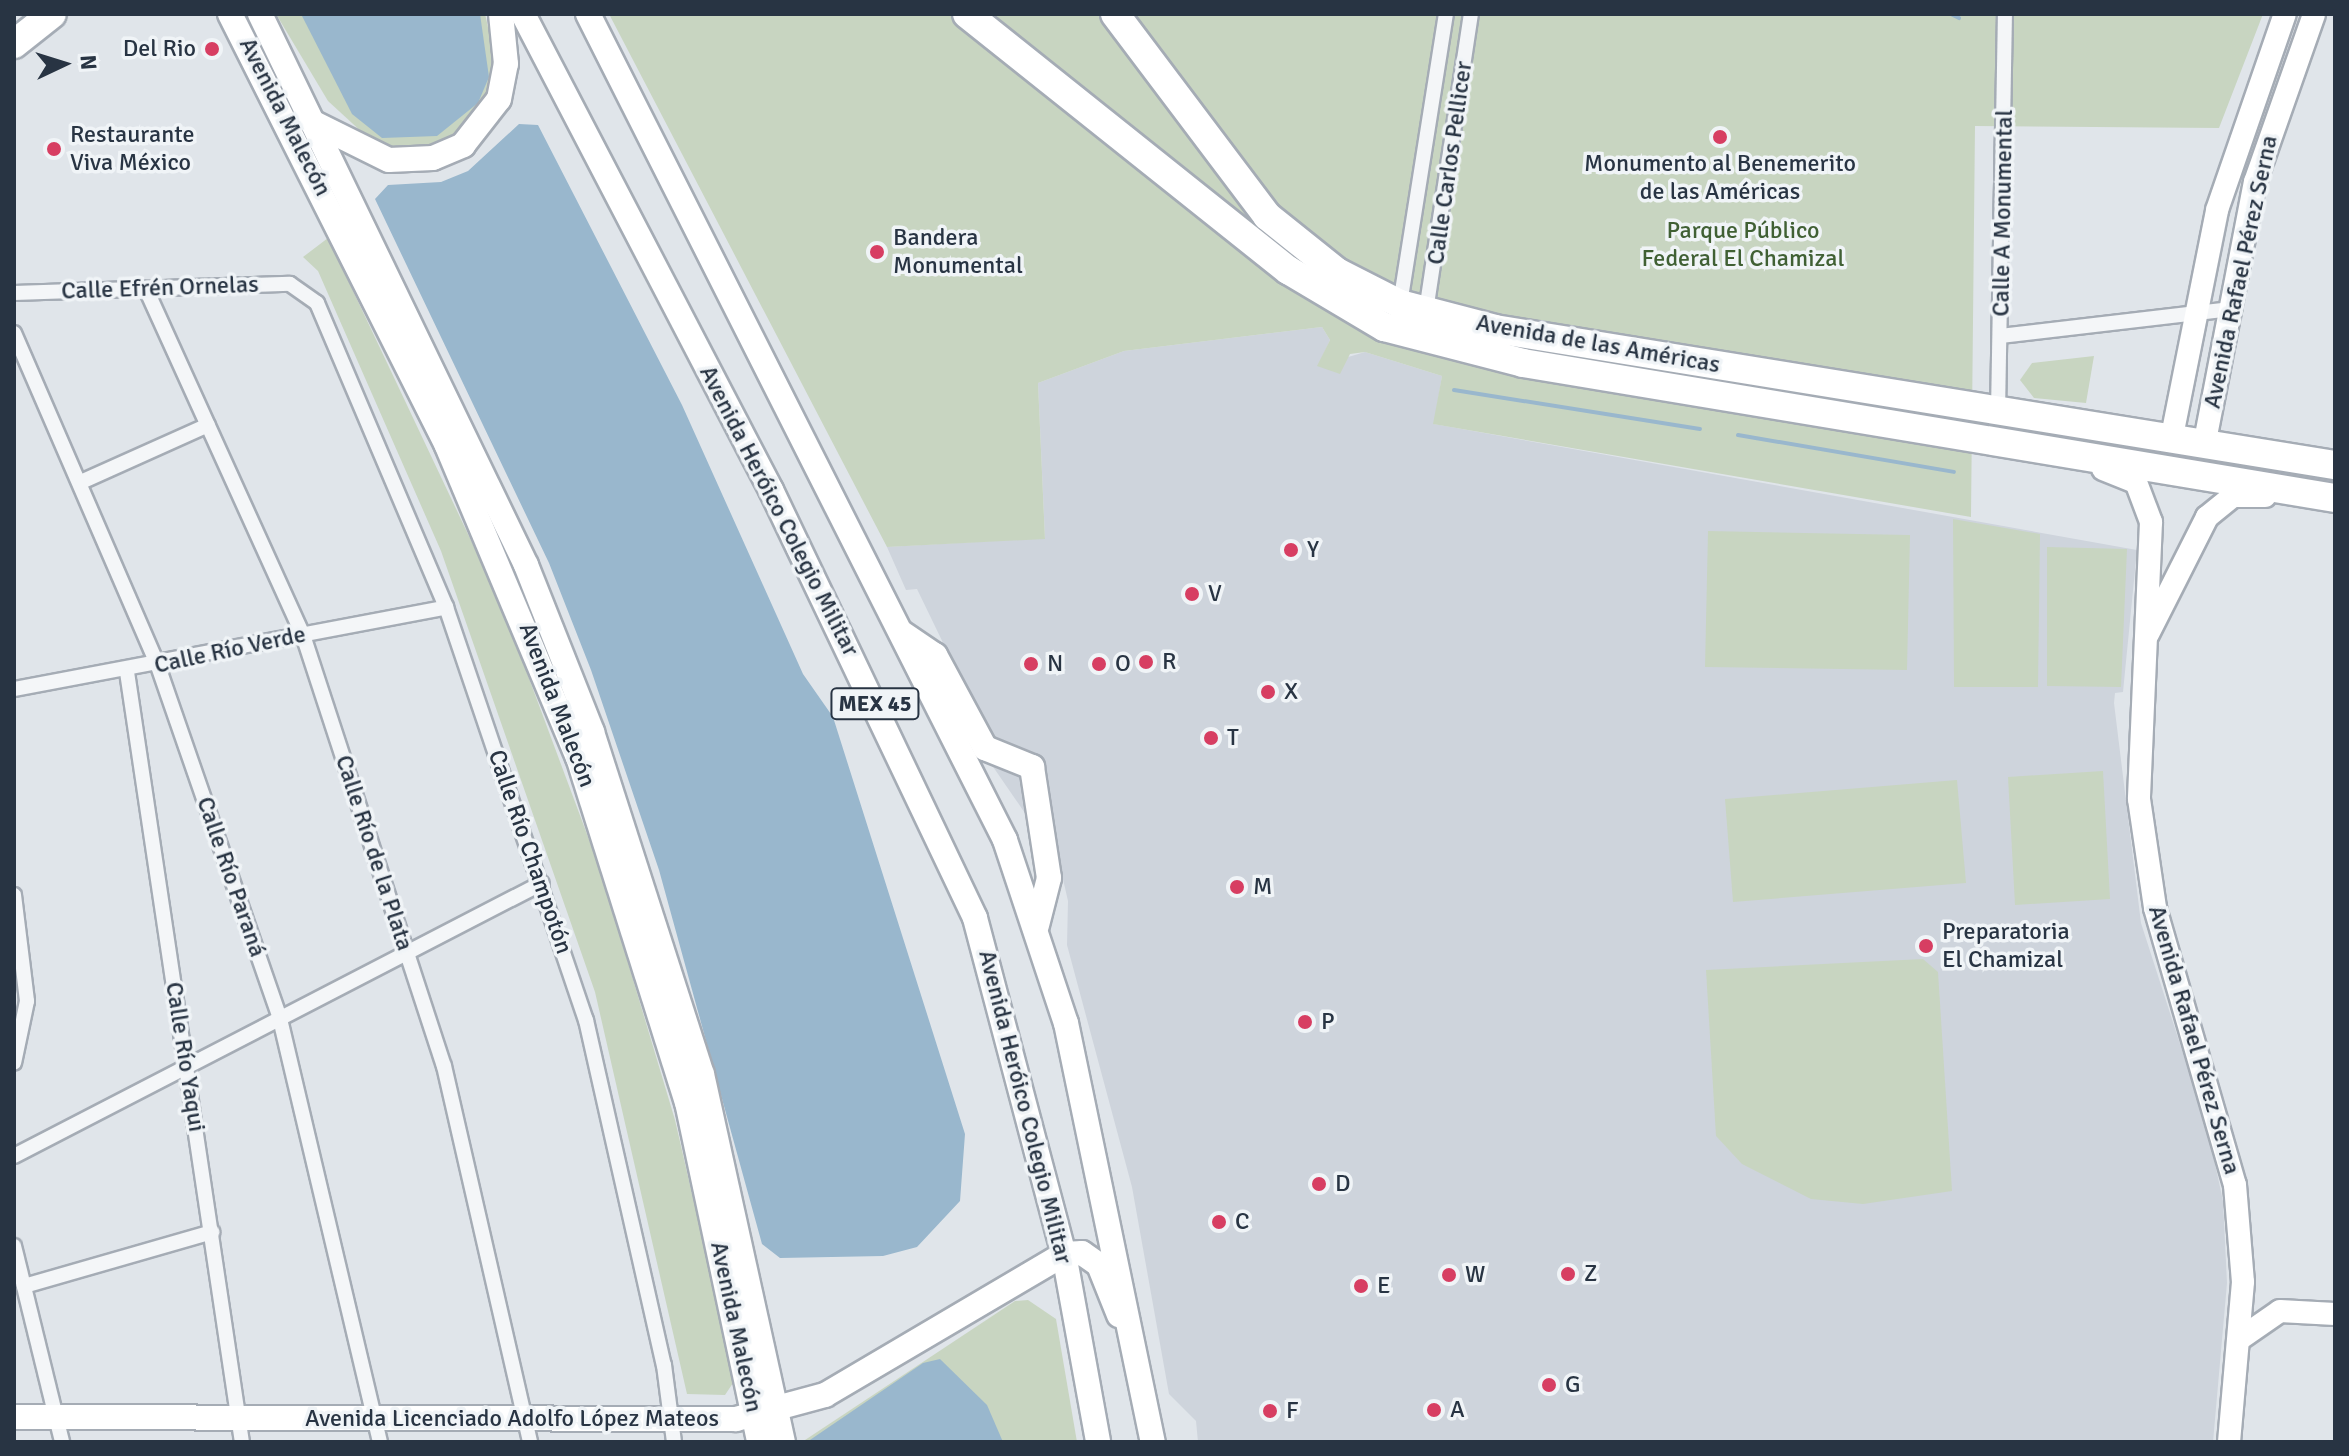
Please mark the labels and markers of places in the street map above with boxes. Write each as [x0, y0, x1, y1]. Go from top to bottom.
place label: Del Rio [123, 35, 196, 63]
marker: Del Rio [203, 40, 221, 58]
place label: Restaurante Viva México [70, 121, 194, 177]
marker: Monumento al Benemerito de las Américas [1711, 128, 1729, 146]
marker: Restaurante Viva México [45, 140, 63, 158]
place label: Monumento al Benemerito de las Américas [1584, 150, 1856, 206]
place label: Bandera Monumental [893, 224, 1023, 280]
marker: Bandera Monumental [868, 243, 886, 261]
place label: Y [1307, 536, 1319, 564]
marker: Y [1282, 541, 1300, 559]
place label: V [1208, 580, 1222, 608]
marker: V [1183, 585, 1201, 603]
place label: R [1162, 648, 1176, 676]
place label: N [1047, 650, 1063, 678]
place label: O [1115, 650, 1131, 678]
marker: R [1137, 653, 1155, 671]
marker: N [1022, 655, 1040, 673]
marker: O [1090, 655, 1108, 673]
place label: X [1284, 678, 1298, 706]
marker: X [1259, 683, 1277, 701]
place label: T [1227, 724, 1239, 752]
marker: T [1202, 729, 1220, 747]
place label: M [1253, 873, 1272, 901]
marker: M [1228, 878, 1246, 896]
place label: Preparatoria El Chamizal [1942, 918, 2070, 974]
marker: Preparatoria El Chamizal [1917, 937, 1935, 955]
place label: P [1321, 1008, 1335, 1036]
marker: P [1296, 1013, 1314, 1031]
place label: D [1335, 1170, 1351, 1198]
marker: D [1310, 1175, 1328, 1193]
place label: C [1235, 1208, 1249, 1236]
marker: C [1210, 1213, 1228, 1231]
place label: Z [1584, 1260, 1597, 1288]
place label: W [1465, 1261, 1485, 1289]
marker: Z [1559, 1265, 1577, 1283]
marker: W [1440, 1266, 1458, 1284]
place label: E [1377, 1272, 1391, 1300]
marker: E [1352, 1277, 1370, 1295]
place label: G [1565, 1371, 1580, 1399]
marker: G [1540, 1376, 1558, 1394]
place label: A [1450, 1396, 1465, 1424]
place label: F [1286, 1397, 1299, 1425]
marker: A [1425, 1401, 1443, 1419]
marker: F [1261, 1402, 1279, 1420]

